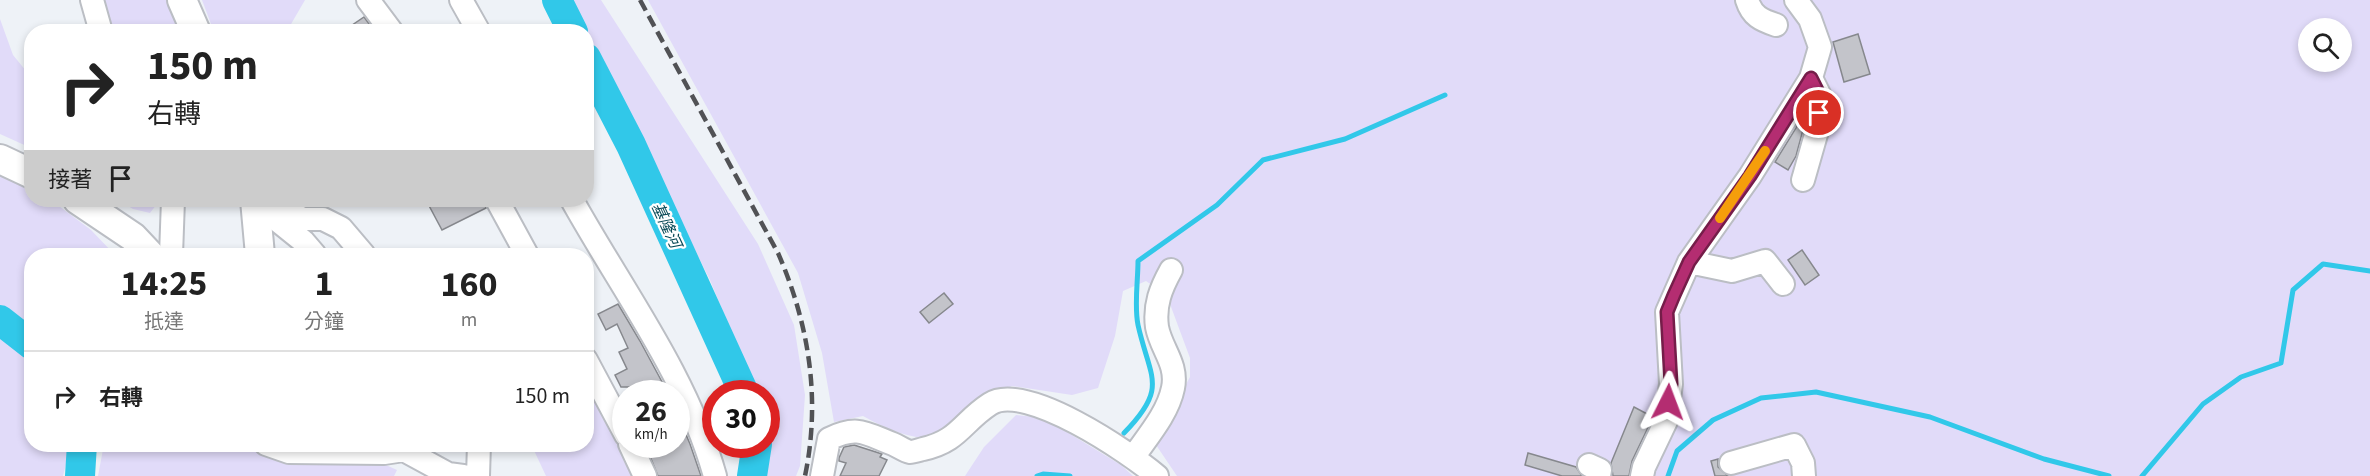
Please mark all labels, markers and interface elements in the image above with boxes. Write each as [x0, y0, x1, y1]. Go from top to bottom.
map controls [2298, 18, 2352, 72]
button: search [2298, 18, 2352, 72]
text: 150 m [147, 36, 258, 96]
icon: right [48, 48, 126, 126]
pin [1793, 87, 1844, 138]
text: 右轉 [147, 95, 201, 134]
icon: arrive [1802, 96, 1835, 129]
icon: arrive [104, 162, 137, 195]
text: 接著 [48, 164, 92, 196]
water label: 基隆河 [646, 199, 687, 255]
text: 14:25 [121, 258, 207, 309]
text: 1 [314, 258, 333, 309]
text: 160 [440, 259, 497, 310]
text: m [461, 306, 477, 334]
text: 抵達 [144, 308, 184, 336]
text: 分鐘 [304, 308, 344, 336]
position arrow [1636, 370, 1700, 434]
icon: right [48, 380, 81, 413]
text: 150 m [515, 380, 570, 412]
speed limit sign: 30 [702, 380, 780, 458]
text: 右轉 [99, 382, 143, 414]
text: 26 [635, 390, 667, 433]
text: km/h [634, 424, 668, 445]

